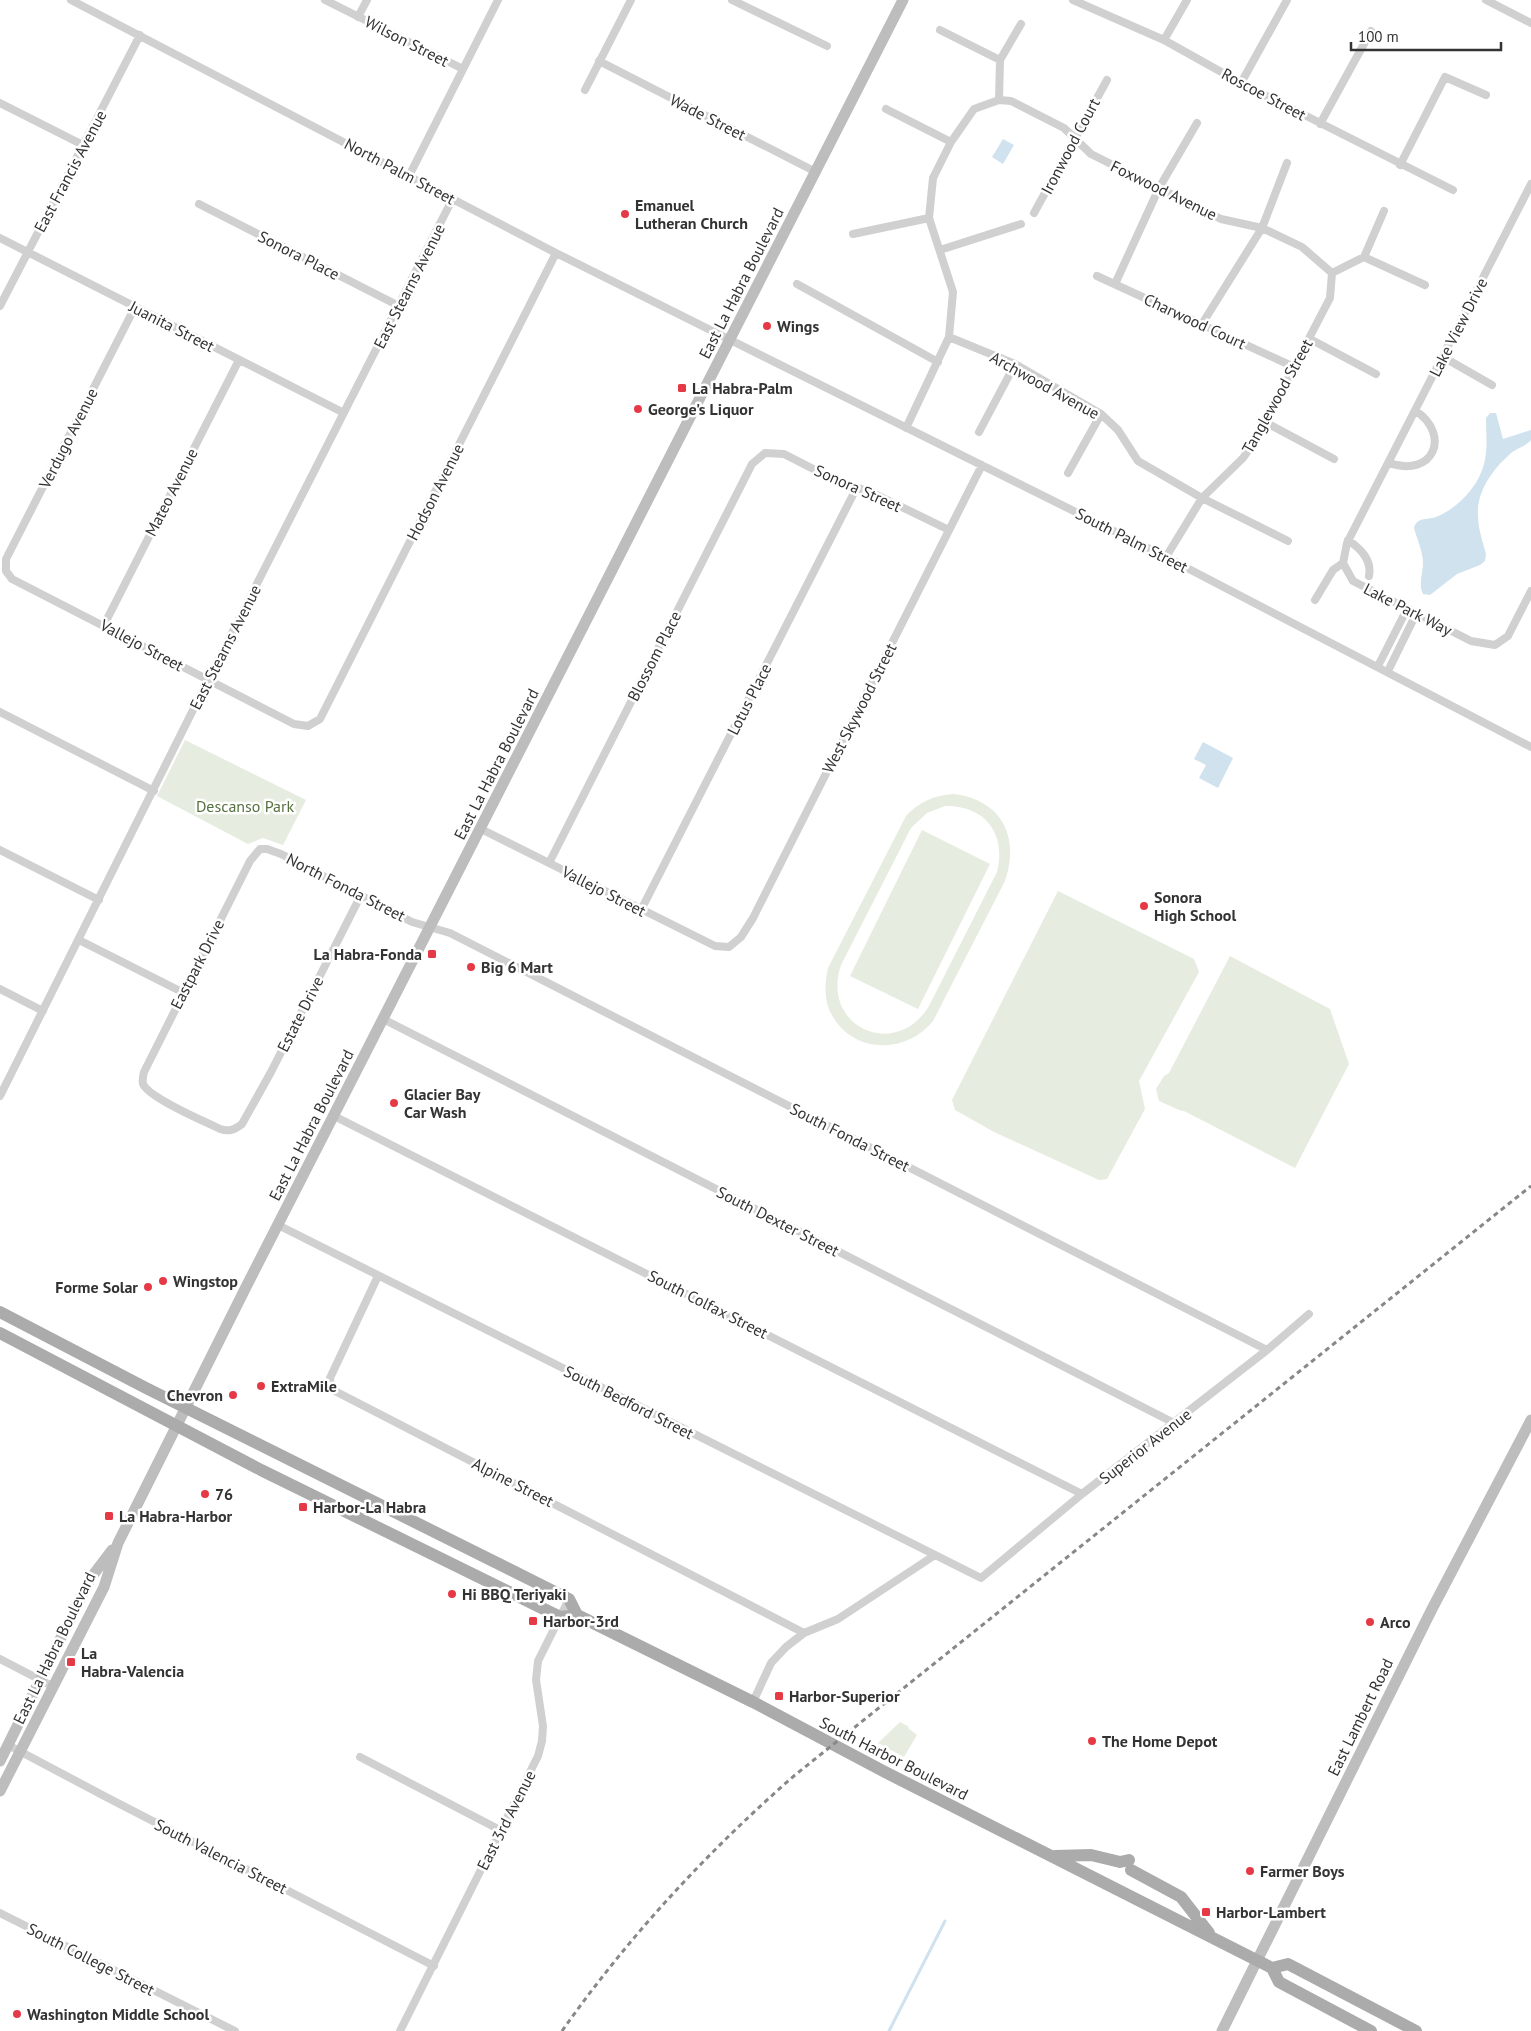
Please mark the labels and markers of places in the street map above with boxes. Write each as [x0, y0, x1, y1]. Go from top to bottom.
place label: Emanuel Lutheran Church [635, 195, 748, 233]
marker: Emanuel Lutheran Church [619, 208, 631, 220]
place label: Wings [777, 316, 819, 336]
marker: Wings [761, 320, 773, 332]
place label: La Habra-Palm [692, 378, 793, 398]
marker: La Habra-Palm [676, 382, 688, 394]
place label: George's Liquor [648, 399, 754, 419]
marker: George's Liquor [632, 403, 644, 415]
place label: Sonora High School [1154, 887, 1236, 925]
marker: Sonora High School [1138, 900, 1150, 912]
place label: La Habra-Fonda [314, 944, 422, 964]
marker: La Habra-Fonda [426, 948, 438, 960]
place label: Big 6 Mart [481, 957, 553, 977]
marker: Big 6 Mart [465, 961, 477, 973]
place label: Glacier Bay Car Wash [404, 1084, 481, 1122]
marker: Glacier Bay Car Wash [388, 1097, 400, 1109]
place label: Wingstop [173, 1271, 238, 1291]
marker: Wingstop [157, 1275, 169, 1287]
place label: Forme Solar [55, 1277, 138, 1297]
marker: Forme Solar [142, 1281, 154, 1293]
place label: ExtraMile [271, 1376, 337, 1396]
marker: ExtraMile [255, 1380, 267, 1392]
place label: Chevron [167, 1385, 223, 1405]
marker: Chevron [227, 1389, 239, 1401]
place label: 76 [215, 1484, 233, 1504]
marker: 76 [199, 1488, 211, 1500]
place label: Harbor-La Habra [313, 1497, 426, 1517]
marker: Harbor-La Habra [297, 1501, 309, 1513]
place label: La Habra-Harbor [119, 1506, 233, 1526]
marker: La Habra-Harbor [103, 1510, 115, 1522]
place label: Hi BBQ Teriyaki [462, 1584, 567, 1604]
marker: Hi BBQ Teriyaki [446, 1588, 458, 1600]
place label: Harbor-3rd [543, 1611, 619, 1631]
place label: Arco [1380, 1612, 1411, 1632]
marker: Harbor-3rd [527, 1615, 539, 1627]
marker: Arco [1364, 1616, 1376, 1628]
place label: La Habra-Valencia [81, 1643, 184, 1681]
marker: La Habra-Valencia [65, 1656, 77, 1668]
place label: Harbor-Superior [789, 1686, 900, 1706]
marker: Harbor-Superior [773, 1690, 785, 1702]
place label: The Home Depot [1102, 1731, 1218, 1751]
marker: The Home Depot [1086, 1735, 1098, 1747]
place label: Farmer Boys [1260, 1861, 1345, 1881]
marker: Farmer Boys [1244, 1865, 1256, 1877]
place label: Harbor-Lambert [1216, 1902, 1326, 1922]
marker: Harbor-Lambert [1200, 1906, 1212, 1918]
place label: Washington Middle School [27, 2004, 209, 2024]
marker: Washington Middle School [11, 2008, 23, 2020]

